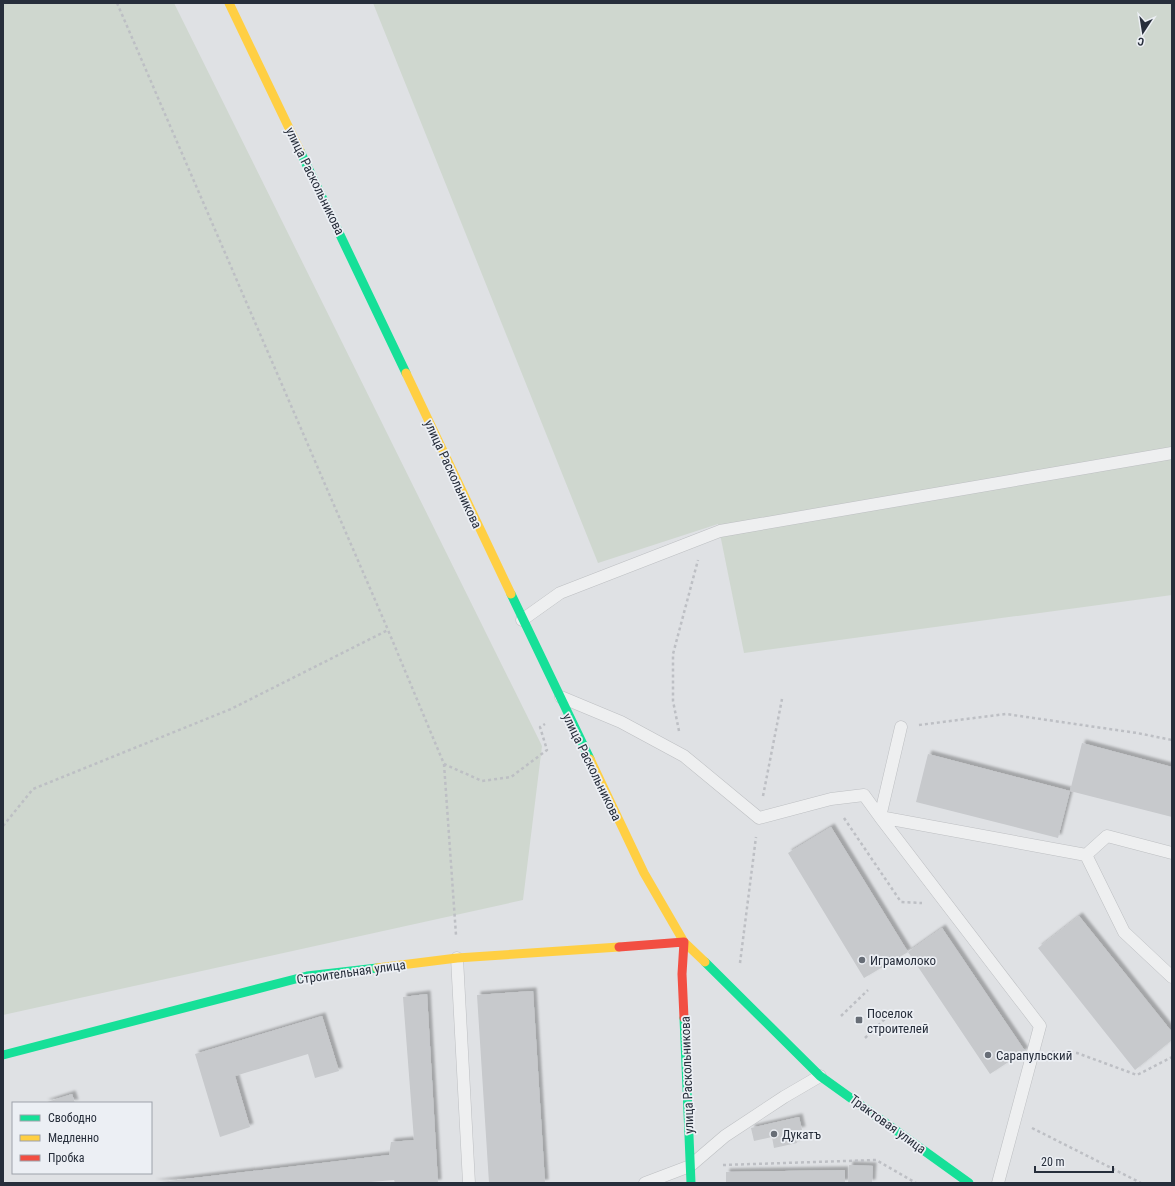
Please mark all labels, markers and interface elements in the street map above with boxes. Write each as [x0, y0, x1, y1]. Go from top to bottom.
north arrow [1123, 12, 1163, 52]
text: С [1137, 34, 1145, 48]
street label: улица Раскольникова [282, 125, 348, 237]
street label: улица Раскольникова [421, 417, 485, 531]
street label: улица Раскольникова [559, 711, 625, 823]
place label: Играмолоко [870, 953, 936, 968]
marker: Играмолоко [857, 955, 867, 965]
street label: Строительная улица [295, 957, 407, 987]
place label: Поселок строителей [867, 1006, 929, 1036]
marker: Поселок строителей [854, 1015, 864, 1025]
street label: улица Раскольникова [677, 1016, 697, 1134]
place label: Сарапульский [996, 1048, 1072, 1063]
marker: Сарапульский [983, 1050, 993, 1060]
street label: Трактовая улица [847, 1091, 929, 1157]
legend [12, 1102, 152, 1174]
text: Свободно [48, 1111, 97, 1125]
place label: Дукатъ [782, 1127, 821, 1142]
marker: Дукатъ [769, 1129, 779, 1139]
text: Медленно [48, 1131, 99, 1145]
scale bar [1035, 1148, 1113, 1174]
text: Пробка [48, 1151, 85, 1165]
text: 20 m [1041, 1155, 1065, 1169]

